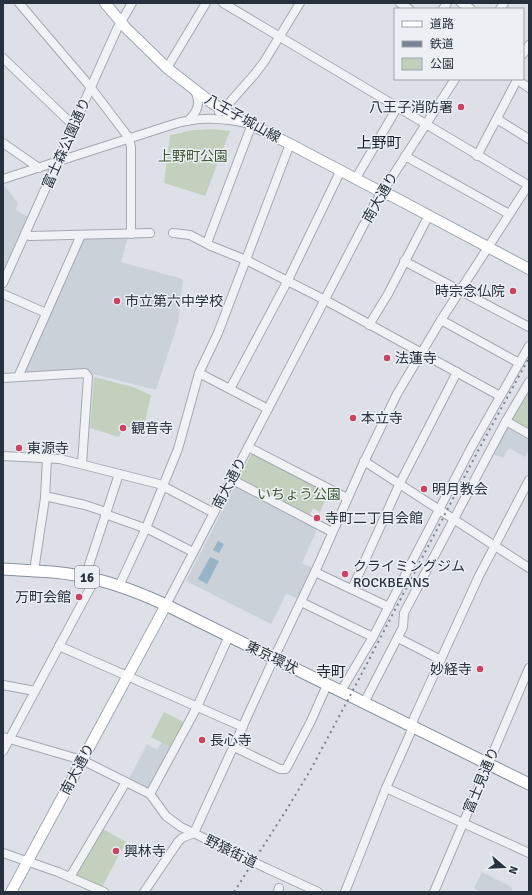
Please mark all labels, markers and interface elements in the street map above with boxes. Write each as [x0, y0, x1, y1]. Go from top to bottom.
legend [394, 8, 524, 80]
text: 道路 [430, 17, 454, 32]
text: 鉄道 [430, 37, 454, 52]
text: 公園 [430, 57, 454, 72]
street label: 八王子城山線 [202, 91, 284, 146]
street label: 富士森公園通り [39, 95, 94, 191]
place label: 八王子消防署 [369, 99, 453, 116]
marker: 八王子消防署 [456, 102, 466, 112]
district label: 上野町 [356, 134, 402, 152]
park label: 上野町公園 [158, 148, 228, 165]
street label: 南大通り [359, 169, 402, 226]
place label: 時宗念仏院 [435, 283, 505, 300]
marker: 時宗念仏院 [508, 286, 518, 296]
place label: 市立第六中学校 [125, 293, 223, 310]
marker: 市立第六中学校 [112, 296, 122, 306]
place label: 法蓮寺 [395, 350, 437, 367]
marker: 法蓮寺 [382, 353, 392, 363]
place label: 本立寺 [361, 410, 403, 427]
marker: 本立寺 [348, 413, 358, 423]
place label: 観音寺 [131, 420, 173, 437]
marker: 観音寺 [118, 423, 128, 433]
place label: 東源寺 [27, 440, 69, 457]
marker: 東源寺 [14, 443, 24, 453]
street label: 南大通り [209, 455, 250, 512]
place label: 明月教会 [432, 481, 488, 498]
marker: 明月教会 [419, 484, 429, 494]
park label: いちょう公園 [257, 486, 341, 503]
place label: 寺町二丁目会館 [325, 510, 423, 527]
marker: 寺町二丁目会館 [312, 513, 322, 523]
place label: クライミングジム ROCKBEANS [353, 558, 465, 591]
road number: 16 [75, 566, 99, 588]
marker: クライミングジム ROCKBEANS [340, 569, 350, 579]
place label: 万町会館 [15, 589, 71, 606]
marker: 万町会館 [74, 592, 84, 602]
street label: 東京環状 [243, 638, 301, 677]
place label: 妙経寺 [430, 661, 472, 678]
district label: 寺町 [316, 663, 346, 681]
marker: 妙経寺 [475, 664, 485, 674]
place label: 長心寺 [210, 732, 252, 749]
marker: 長心寺 [197, 735, 207, 745]
street label: 南大通り [57, 741, 98, 798]
street label: 富士見通り [460, 745, 503, 816]
street label: 野猿街道 [202, 832, 260, 871]
place label: 興林寺 [124, 843, 166, 860]
marker: 興林寺 [111, 846, 121, 856]
north arrow [484, 847, 524, 887]
text: N [506, 864, 520, 876]

